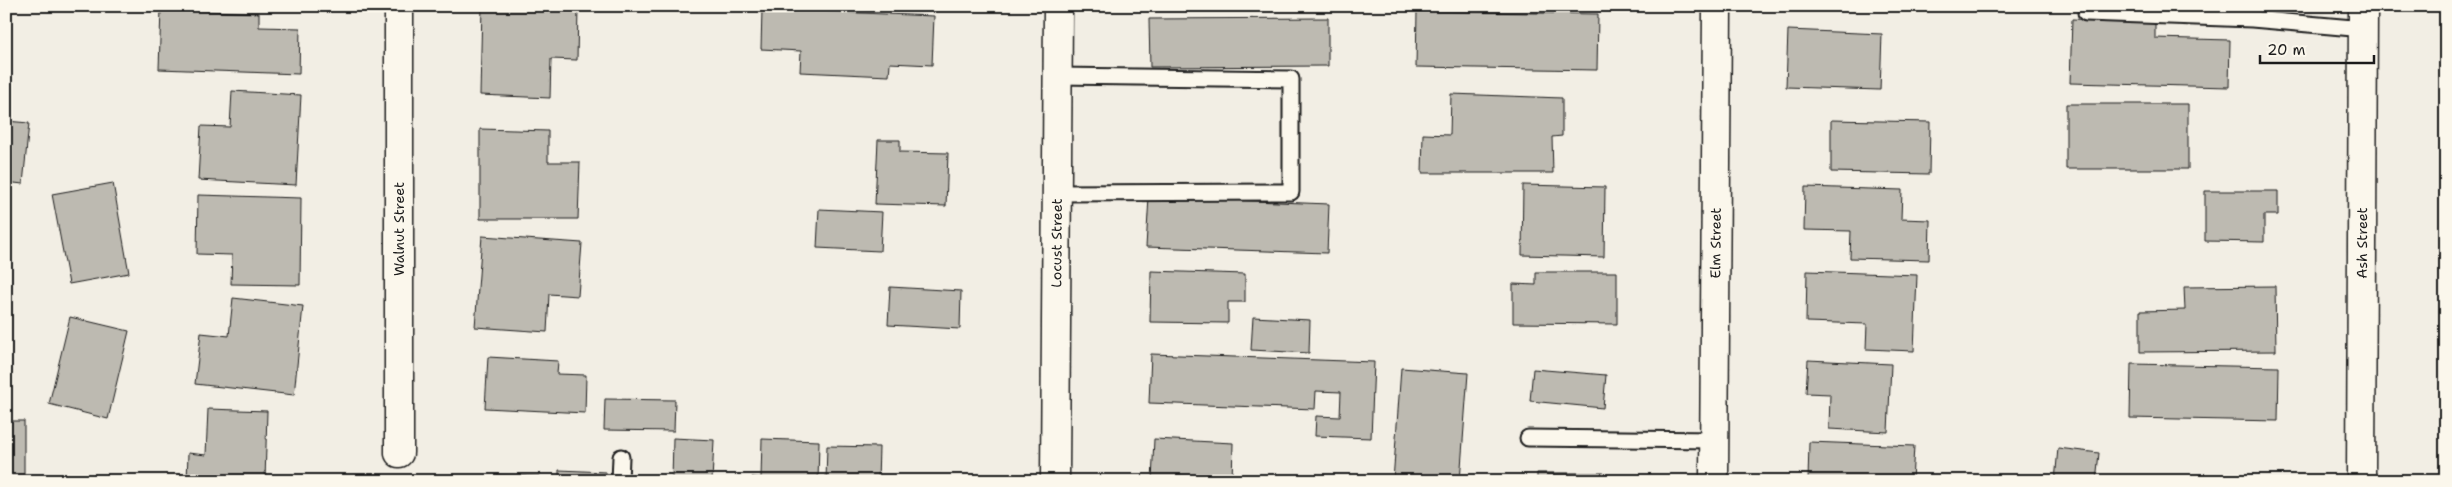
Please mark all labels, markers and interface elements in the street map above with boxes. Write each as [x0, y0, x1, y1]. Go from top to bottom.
scale bar [2260, 32, 2373, 64]
text: 20 m [2267, 40, 2306, 60]
street label: Walnut Street [390, 182, 408, 276]
street label: Locust Street [1047, 198, 1066, 288]
street label: Ash Street [2353, 207, 2371, 279]
street label: Elm Street [1706, 208, 1725, 278]

